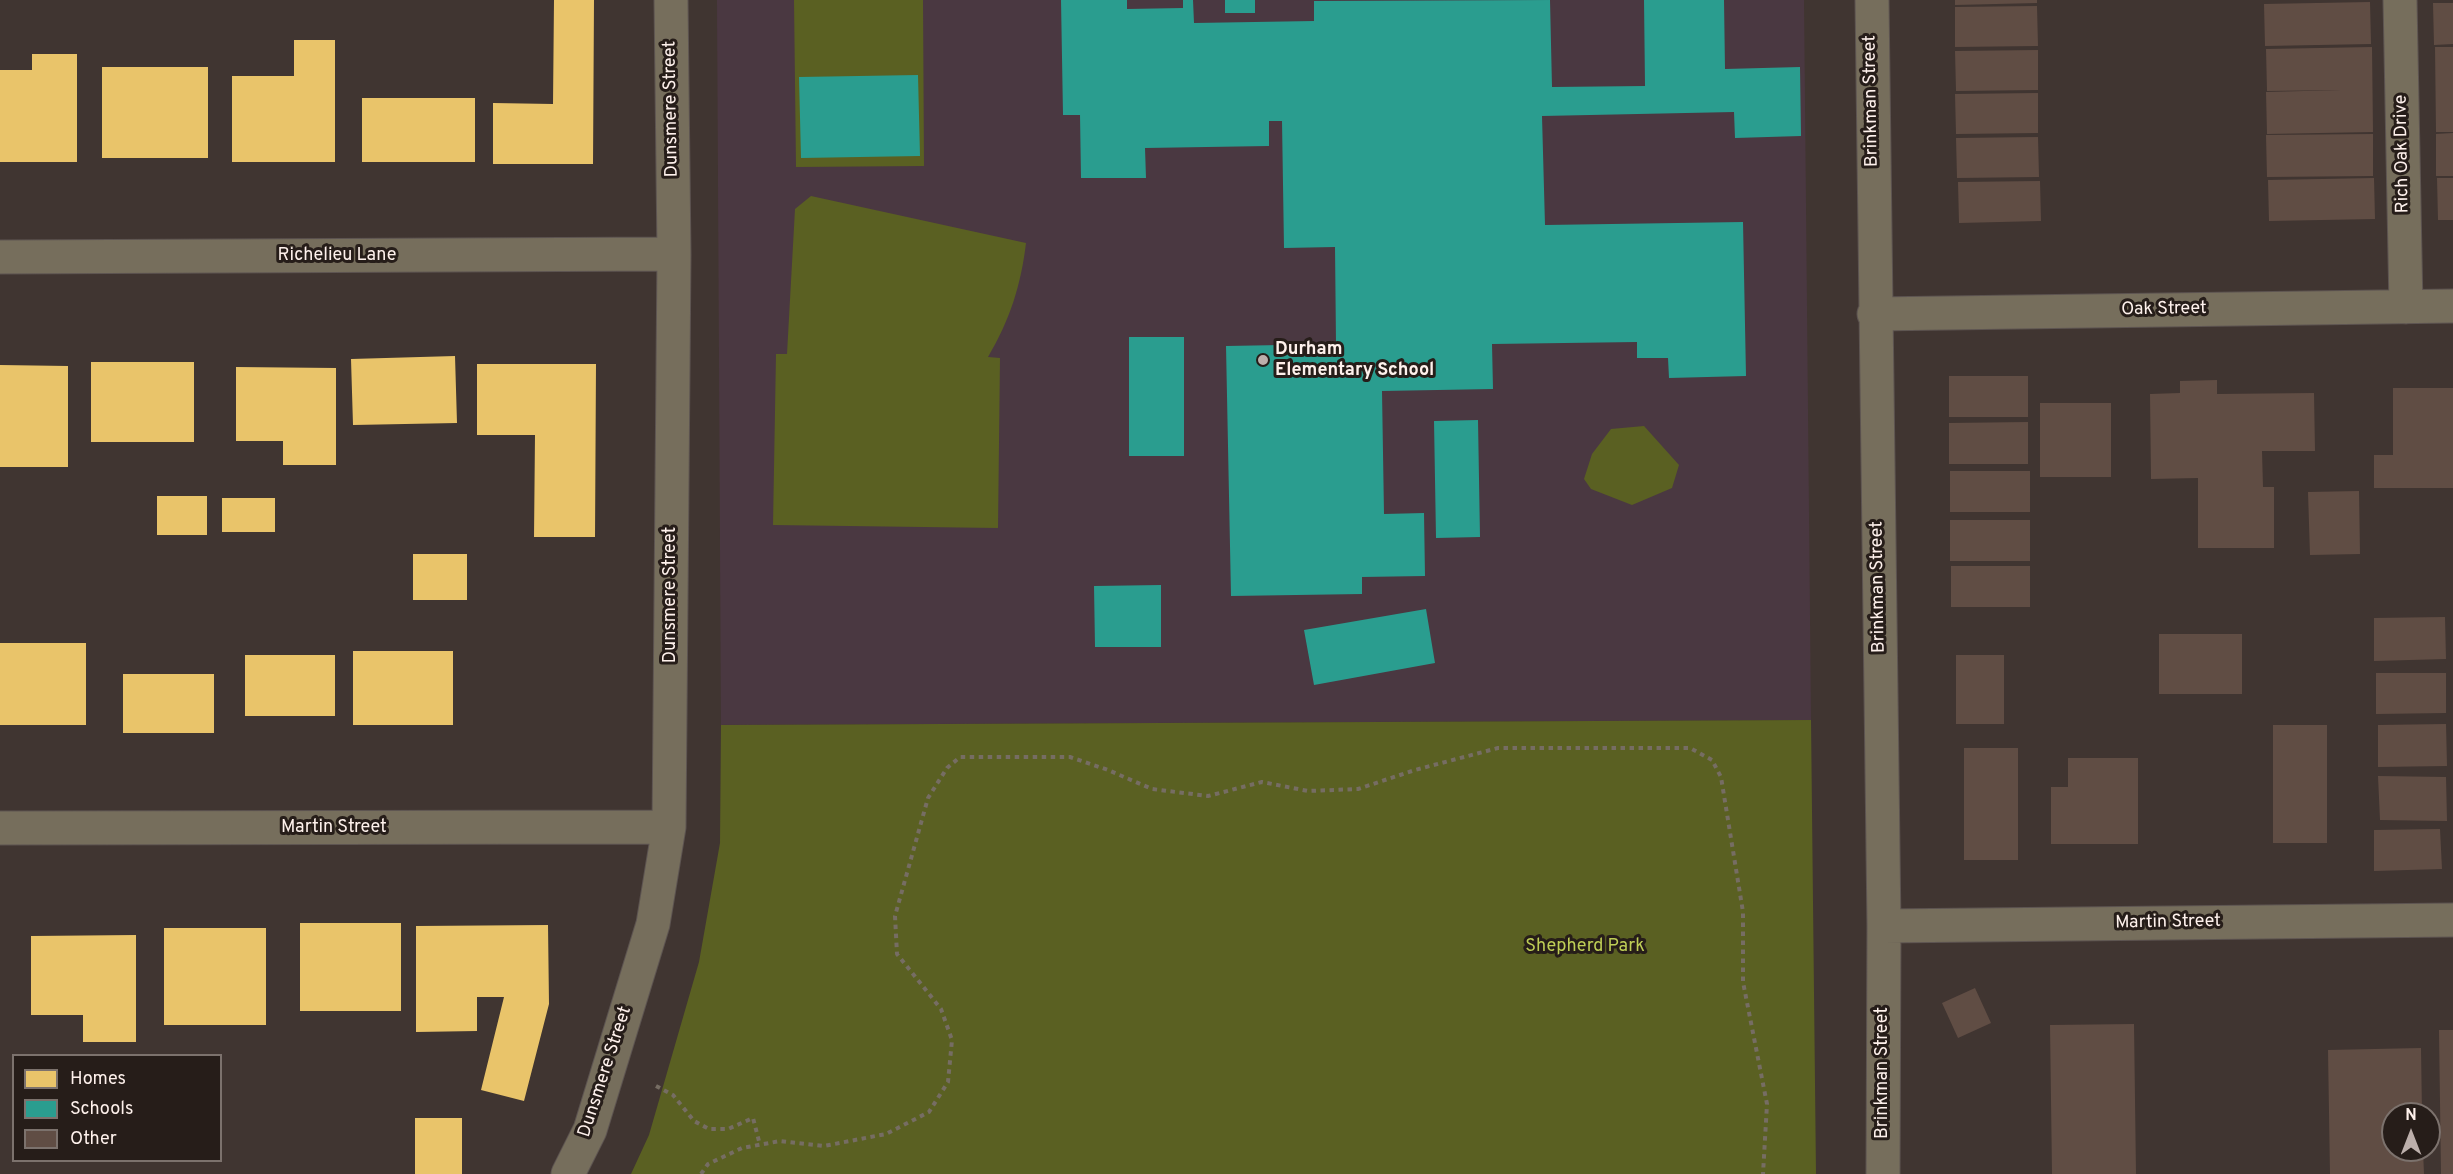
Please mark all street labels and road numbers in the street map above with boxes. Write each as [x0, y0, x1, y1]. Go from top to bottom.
street label: Brinkman Street [1860, 35, 1884, 167]
street label: Dunsmere Street [660, 41, 684, 177]
street label: Rich Oak Drive [2391, 95, 2415, 213]
street label: Richelieu Lane [278, 245, 396, 267]
street label: Oak Street [2121, 298, 2207, 322]
street label: Brinkman Street [1867, 521, 1891, 653]
street label: Dunsmere Street [660, 527, 682, 663]
street label: Martin Street [281, 817, 387, 839]
street label: Martin Street [2115, 911, 2221, 935]
street label: Dunsmere Street [575, 1004, 637, 1140]
street label: Brinkman Street [1872, 1007, 1894, 1139]

